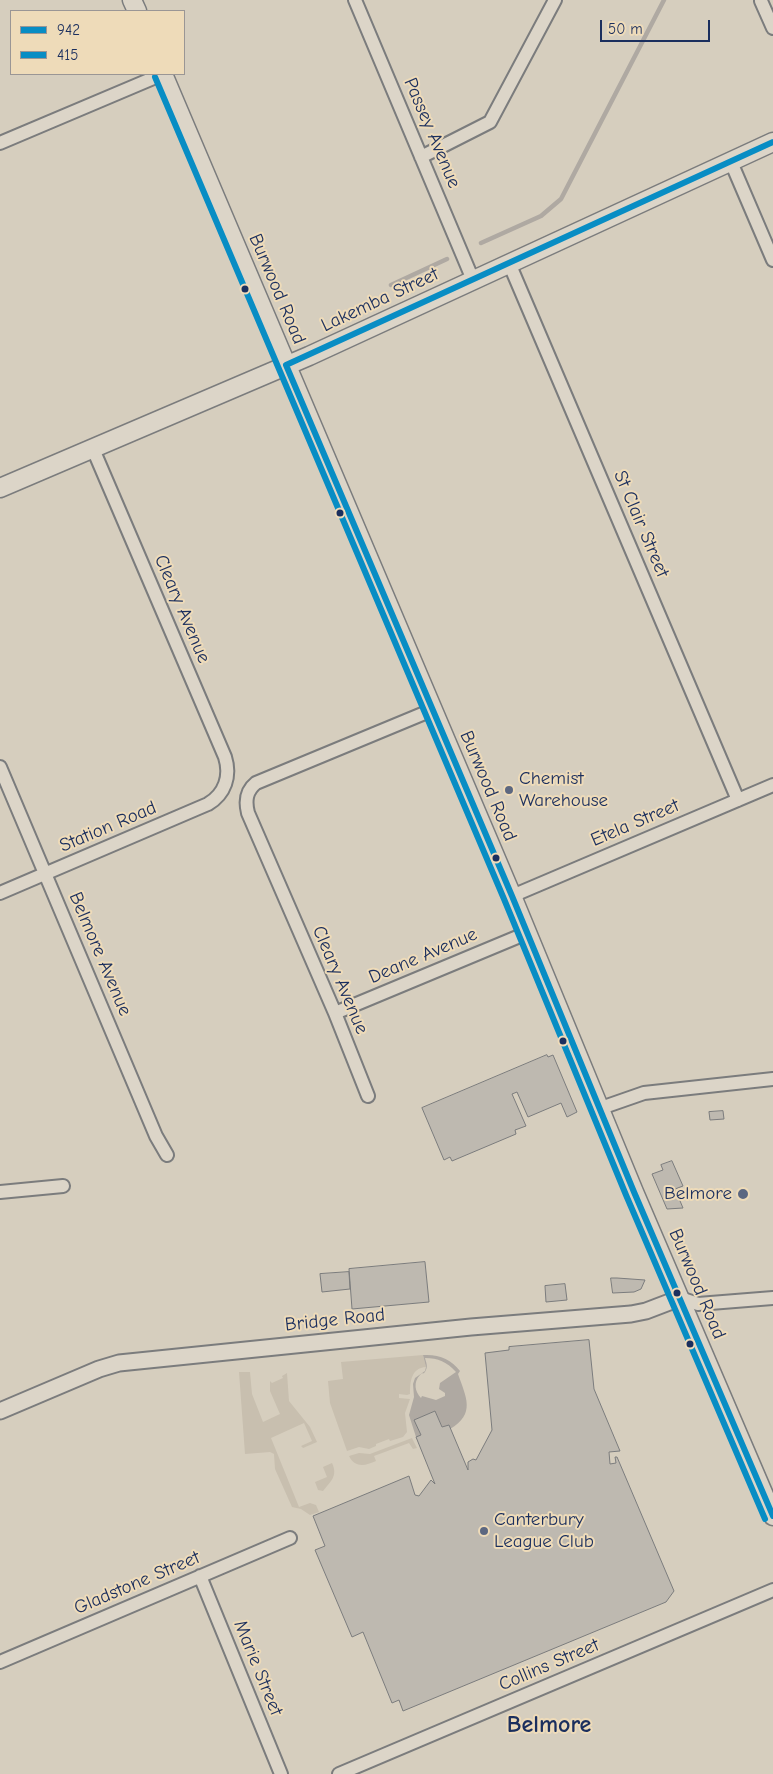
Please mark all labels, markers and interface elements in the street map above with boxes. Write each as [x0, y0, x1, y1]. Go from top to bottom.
legend [10, 10, 185, 75]
scale bar [603, 10, 713, 42]
text: 50 m [608, 20, 643, 38]
text: 942 [57, 21, 80, 39]
text: 415 [57, 46, 78, 64]
street label: Passey Avenue [399, 74, 465, 192]
street label: Burwood Road [244, 230, 310, 348]
street label: Lakemba Street [318, 263, 442, 337]
unlabelled marker [240, 284, 250, 294]
street label: St Clair Street [608, 467, 674, 581]
unlabelled marker [335, 508, 345, 518]
street label: Cleary Avenue [149, 551, 215, 667]
street label: Burwood Road [455, 727, 521, 845]
place label: Chemist Warehouse [519, 768, 608, 812]
marker: Chemist Warehouse [503, 784, 515, 796]
street label: Etela Street [587, 794, 683, 852]
street label: Station Road [56, 796, 160, 858]
unlabelled marker [491, 853, 501, 863]
street label: Belmore Avenue [64, 889, 136, 1019]
street label: Cleary Avenue [307, 922, 373, 1038]
street label: Deane Avenue [365, 923, 481, 989]
unlabelled marker [558, 1036, 568, 1046]
place label: Belmore [664, 1183, 732, 1205]
marker: Belmore [736, 1187, 750, 1201]
street label: Burwood Road [664, 1225, 730, 1343]
unlabelled marker [672, 1288, 682, 1298]
street label: Bridge Road [284, 1303, 386, 1337]
unlabelled marker [685, 1339, 695, 1349]
place label: Canterbury League Club [494, 1509, 594, 1553]
marker: Canterbury League Club [478, 1525, 490, 1537]
street label: Gladstone Street [71, 1546, 203, 1620]
street label: Marie Street [229, 1617, 287, 1719]
street label: Collins Street [495, 1634, 603, 1696]
district label: Belmore [507, 1711, 591, 1739]

